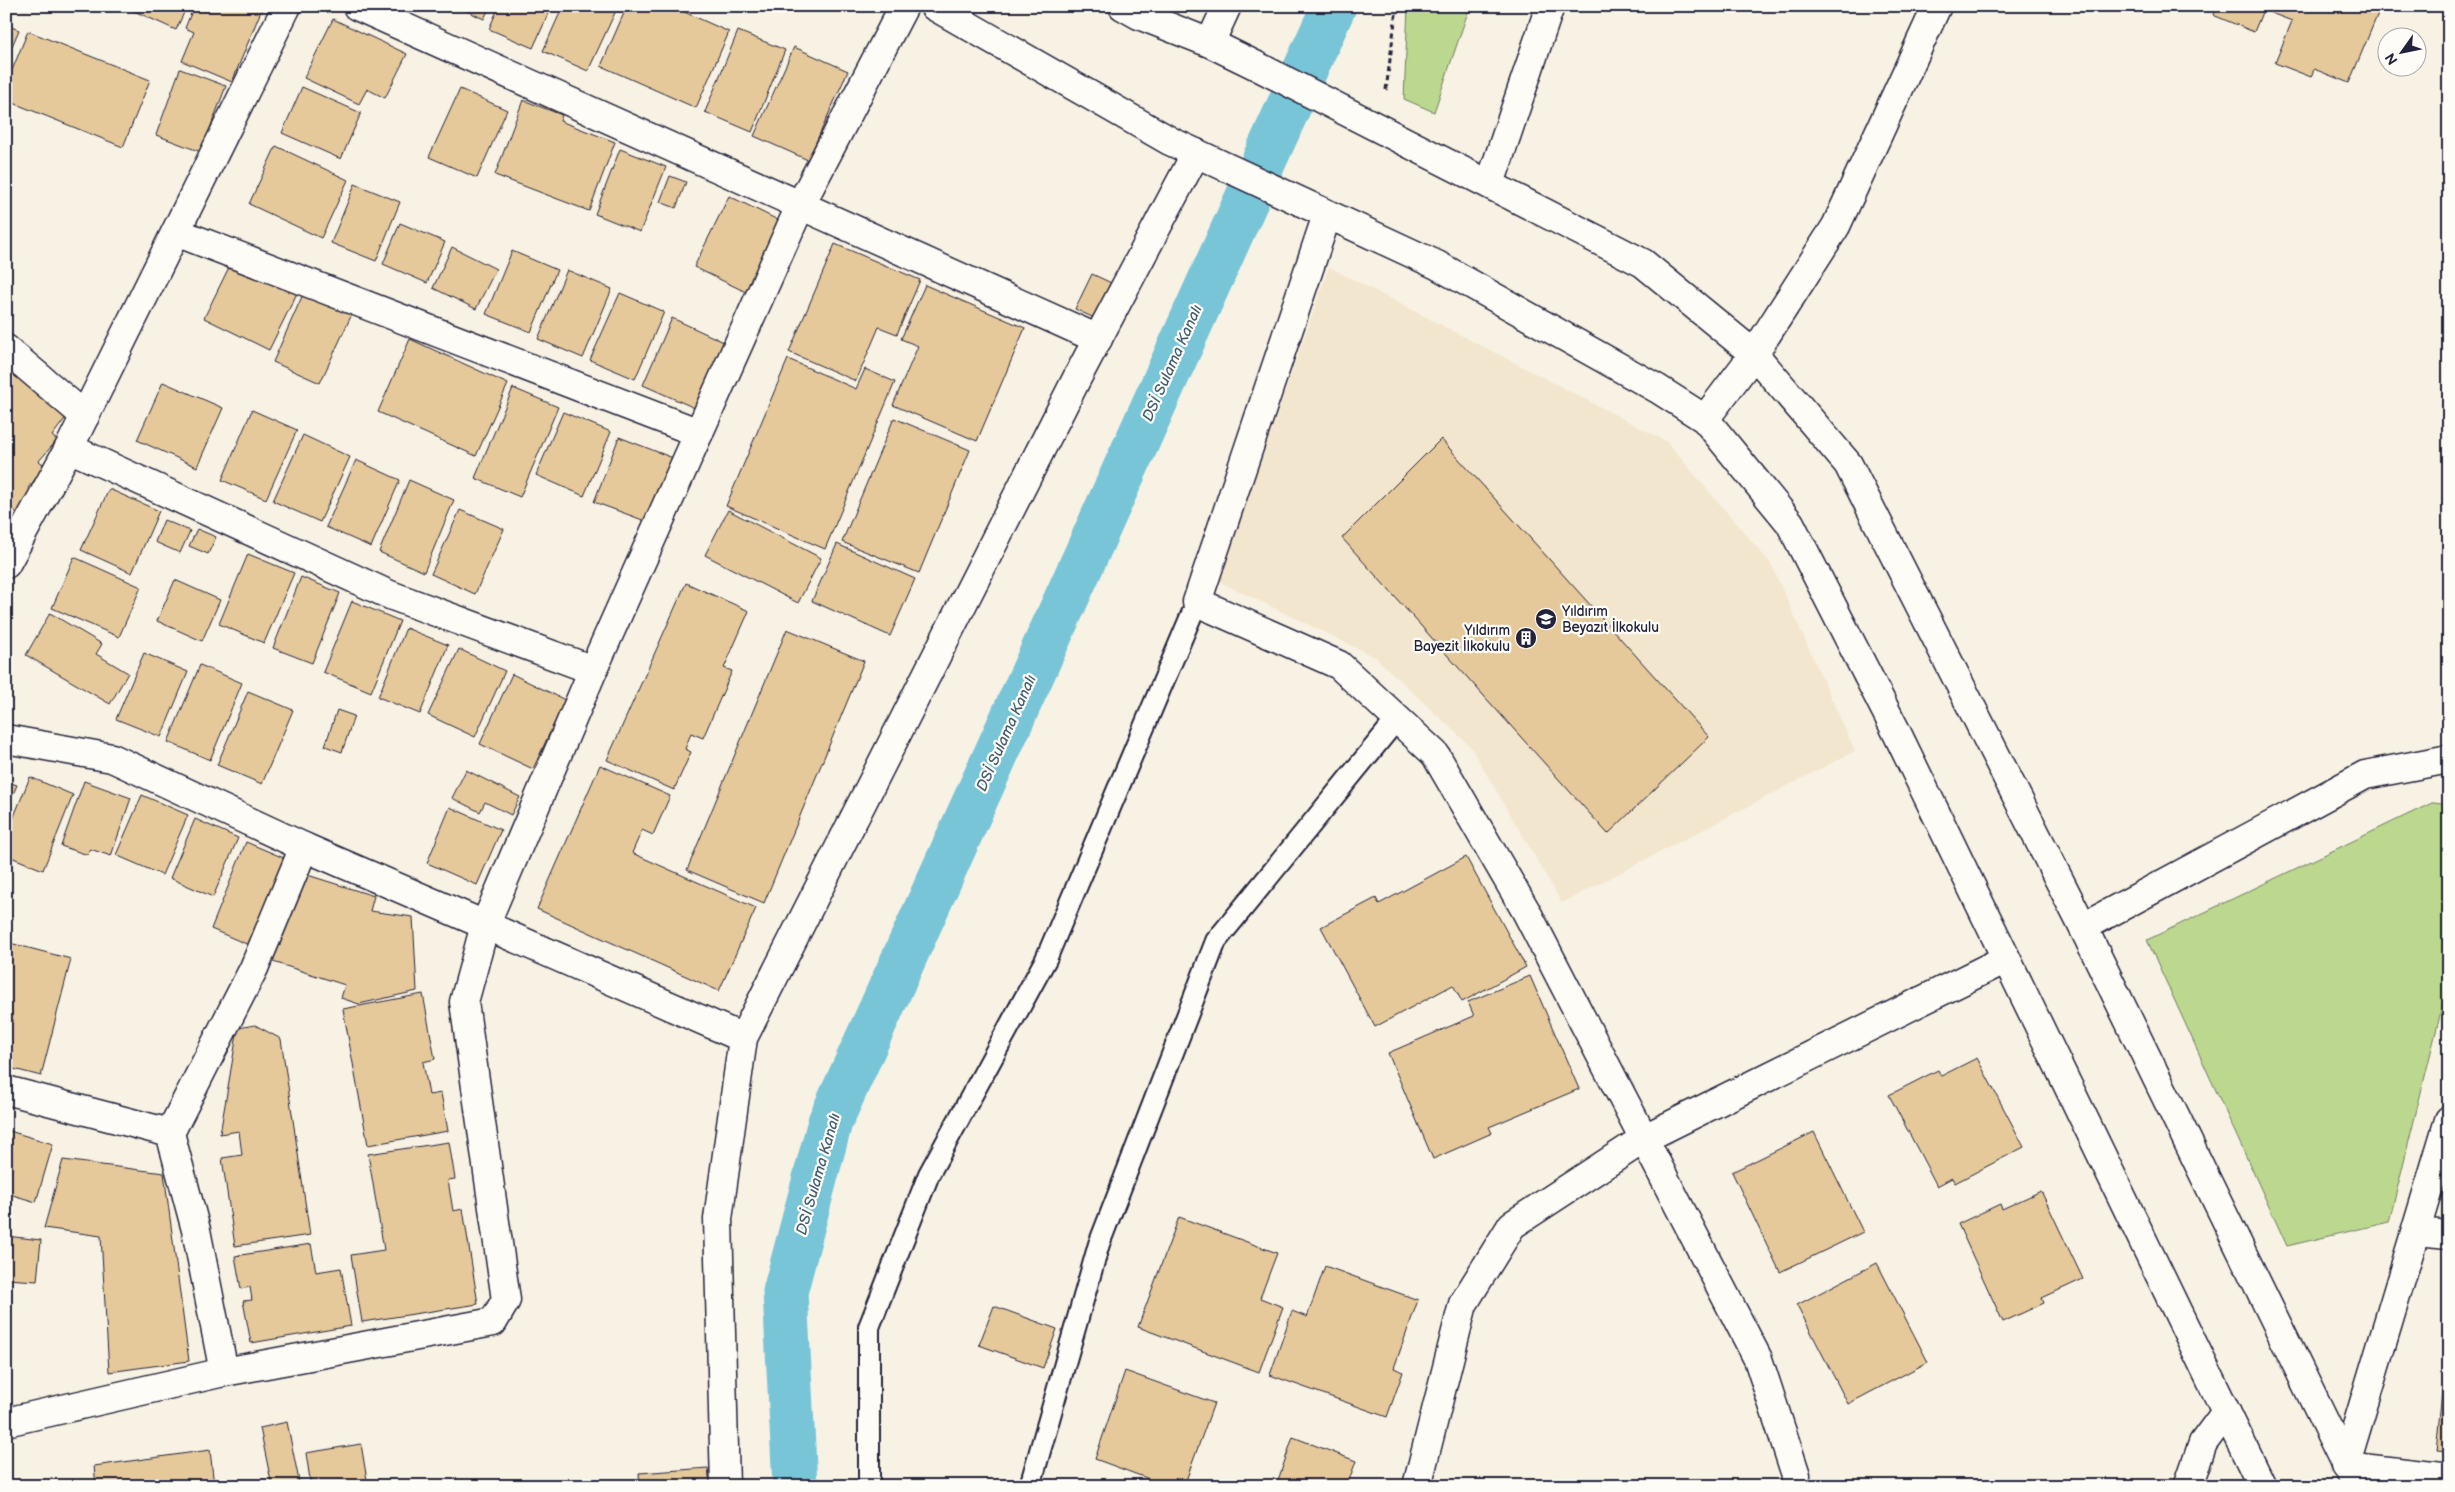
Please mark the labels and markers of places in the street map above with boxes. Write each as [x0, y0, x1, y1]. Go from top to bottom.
place label: Yıldırım Beyazıt İlkokulu [1561, 603, 1659, 636]
school or university icon: Yıldırım Beyazıt İlkokulu [1534, 607, 1558, 631]
place label: Yıldırım Bayezit İlkokulu [1413, 622, 1510, 655]
building icon: Yıldırım Bayezit İlkokulu [1514, 626, 1538, 650]

